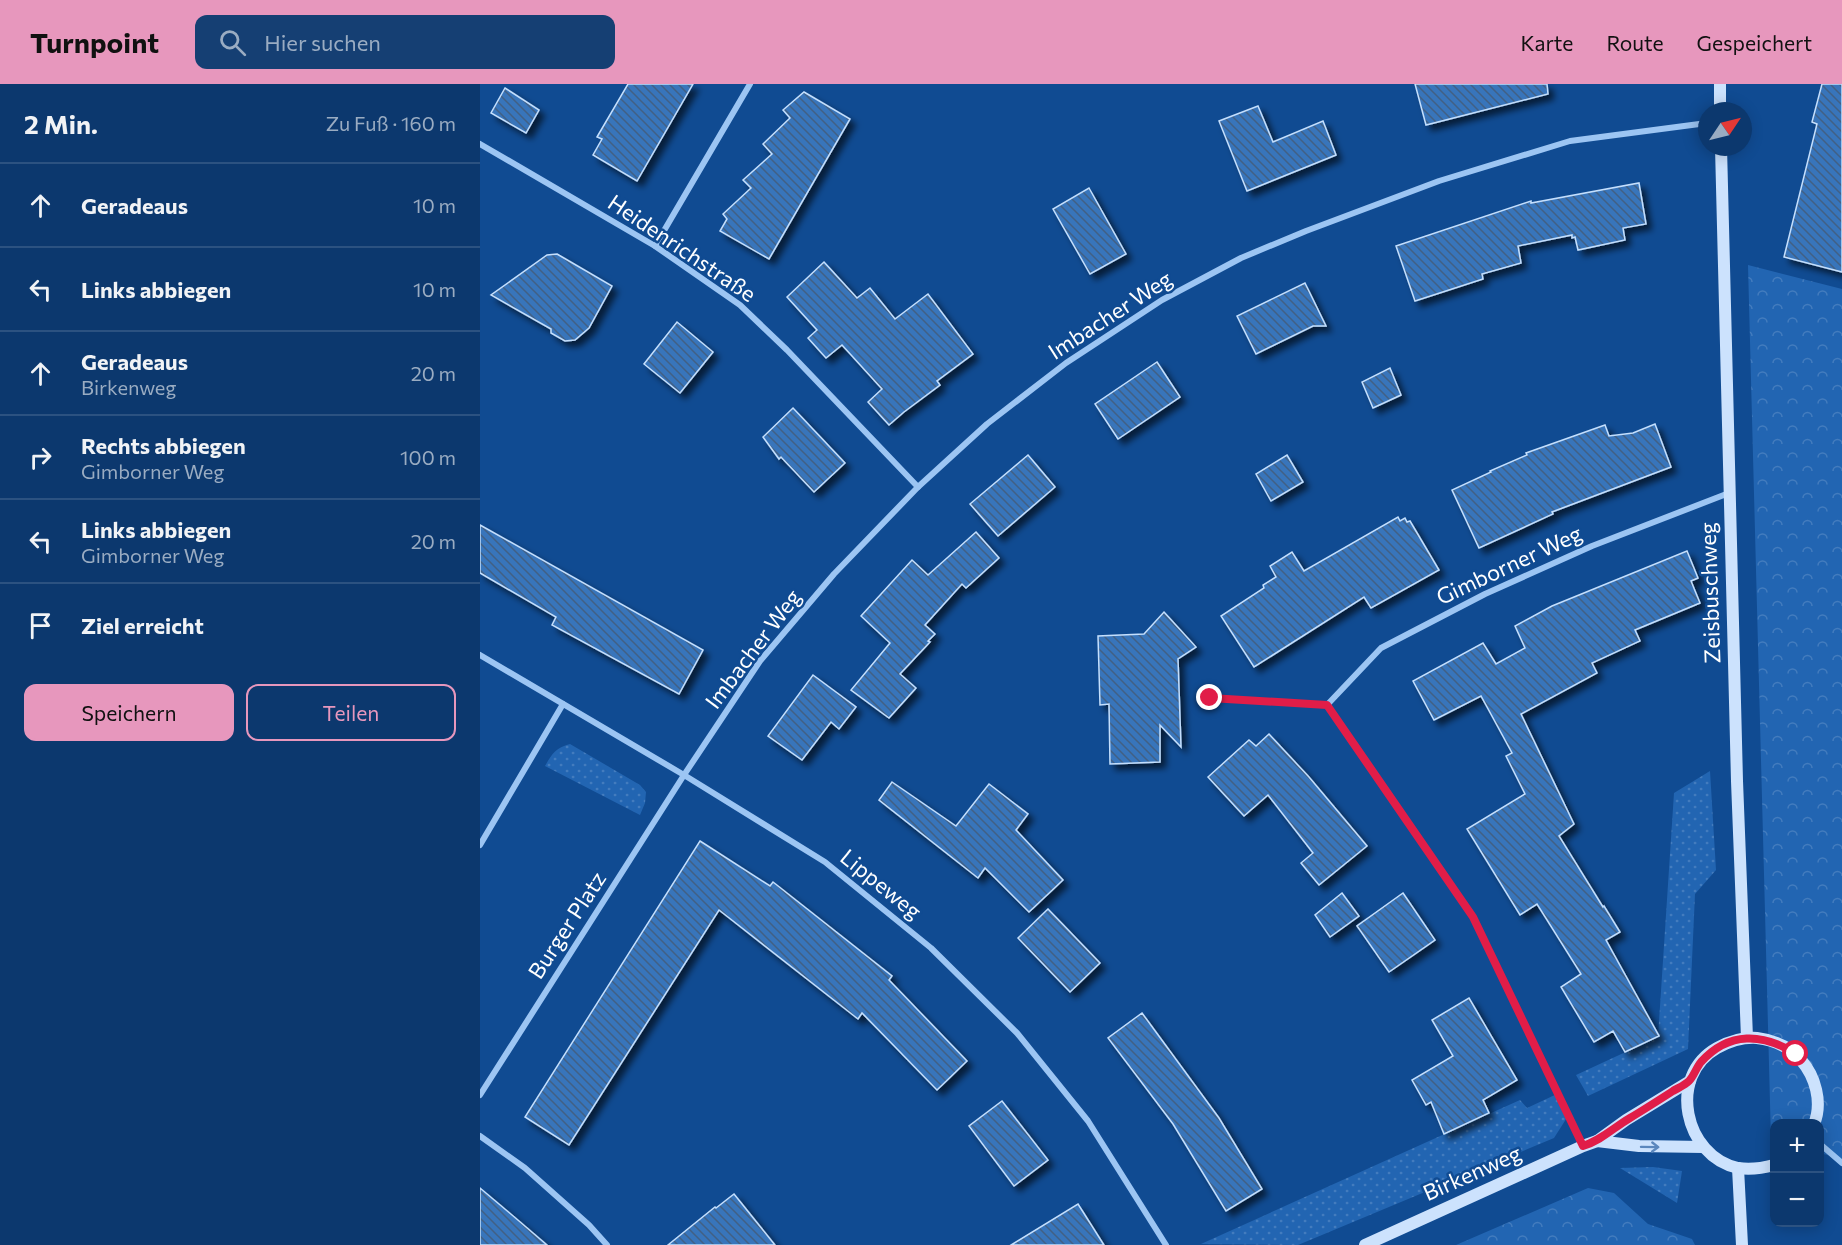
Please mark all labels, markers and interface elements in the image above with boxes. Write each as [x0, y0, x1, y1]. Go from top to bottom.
search box [195, 15, 615, 69]
text: Turnpoint [30, 25, 159, 59]
icon: search [216, 26, 249, 59]
text: Hier suchen [264, 29, 381, 56]
text: Karte [1520, 30, 1573, 55]
text: Route [1606, 30, 1664, 55]
text: Gespeichert [1697, 30, 1812, 55]
north arrow [1698, 102, 1752, 156]
text: 2 Min. [24, 108, 98, 139]
text: Zu Fuß · 160 m [326, 111, 456, 135]
street label: Heidenrichstraße [603, 188, 761, 307]
icon: ahead [24, 189, 57, 222]
text: Geradeaus [81, 192, 188, 219]
text: 10 m [413, 193, 456, 217]
street label: Imbacher Weg [1043, 264, 1177, 365]
icon: left [24, 273, 57, 306]
text: Links abbiegen [81, 276, 231, 303]
text: 10 m [413, 277, 456, 301]
text: Geradeaus [81, 348, 188, 375]
icon: ahead [24, 357, 57, 390]
text: 20 m [411, 361, 456, 385]
text: Birkenweg [81, 375, 176, 399]
text: Rechts abbiegen [81, 432, 246, 459]
icon: right [24, 441, 57, 474]
text: 100 m [400, 445, 456, 469]
text: Gimborner Weg [81, 459, 224, 483]
text: Links abbiegen [81, 516, 231, 543]
street label: Gimborner Weg [1432, 519, 1586, 610]
street label: Zeisbuschweg [1694, 522, 1725, 664]
icon: left [24, 525, 57, 558]
text: 20 m [411, 529, 456, 553]
text: Gimborner Weg [81, 543, 224, 567]
street label: Imbacher Weg [699, 584, 806, 714]
icon: arrive [24, 609, 57, 642]
text: Ziel erreicht [81, 612, 204, 639]
button: Speichern [24, 684, 234, 741]
button: Teilen [246, 684, 456, 741]
route end [1196, 684, 1222, 710]
street label: Lippeweg [835, 843, 927, 924]
street label: Burger Platz [522, 866, 611, 983]
route start [1782, 1040, 1808, 1066]
map controls [1770, 1119, 1824, 1227]
button: + [1770, 1119, 1824, 1173]
street label: Birkenweg [1418, 1139, 1525, 1206]
one-way arrow [1639, 1141, 1659, 1152]
button: − [1770, 1173, 1824, 1227]

